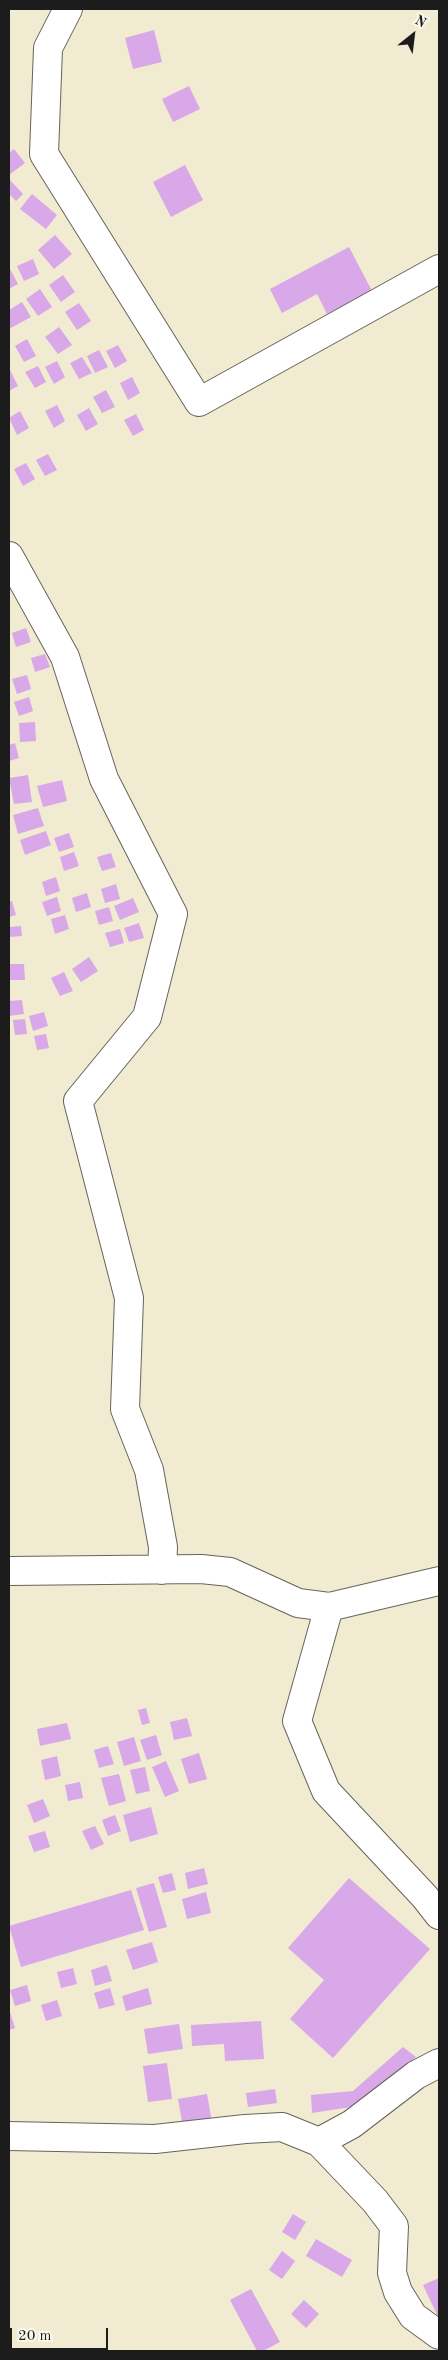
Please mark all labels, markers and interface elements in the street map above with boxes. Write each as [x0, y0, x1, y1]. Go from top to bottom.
north arrow [388, 10, 438, 60]
text: N [412, 13, 428, 31]
scale bar [12, 2318, 110, 2350]
text: 20 m [18, 2329, 52, 2344]

